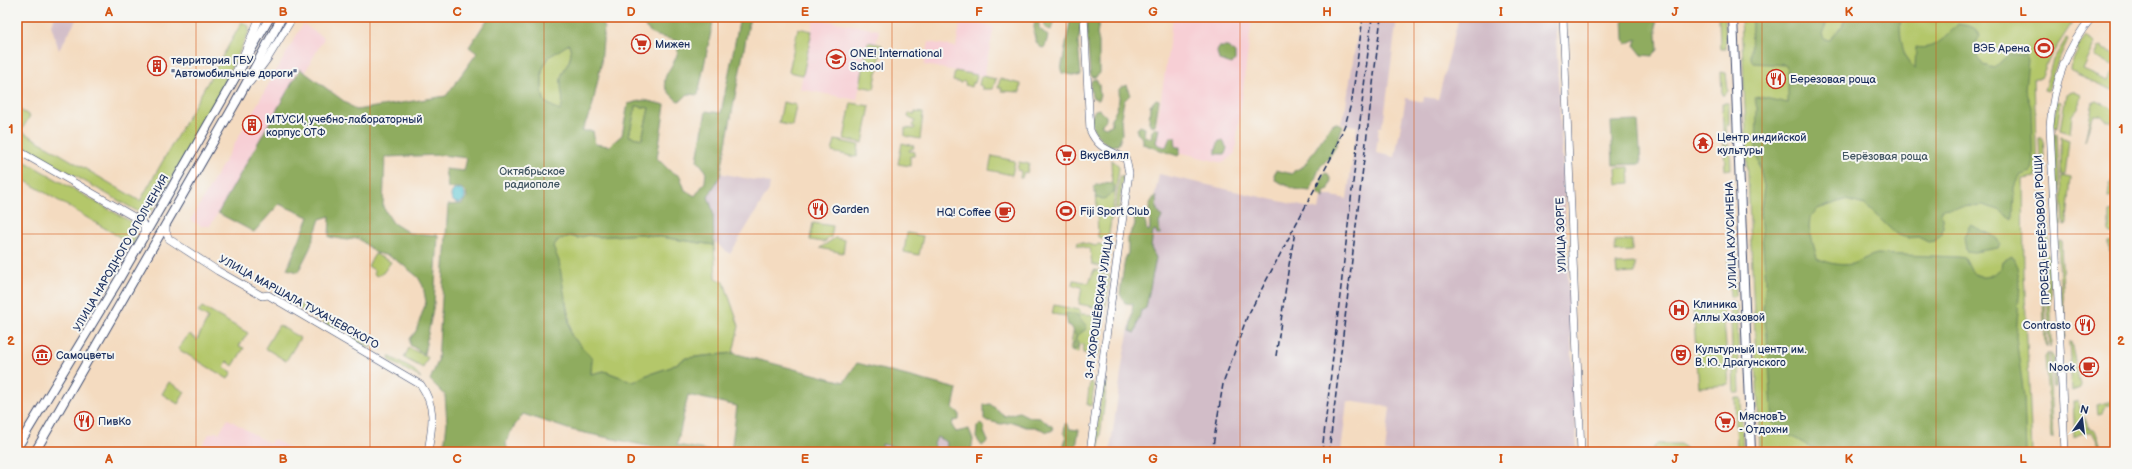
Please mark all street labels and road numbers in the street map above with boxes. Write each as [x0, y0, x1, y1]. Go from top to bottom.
street label: ПРОЕЗД БЕРЁЗОВОЙ РОЩИ [2031, 154, 2052, 306]
street label: УЛИЦА НАРОДНОГО ОПОЛЧЕНИЯ [71, 172, 171, 334]
street label: УЛИЦА КУУСИНЕНА [1723, 181, 1739, 289]
street label: УЛИЦА ЗОРГЕ [1553, 197, 1569, 273]
street label: 3-Я ХОРОШЁВСКАЯ УЛИЦА [1081, 234, 1116, 380]
street label: УЛИЦА МАРШАЛА ТУХАЧЕВСКОГО [217, 252, 381, 352]

